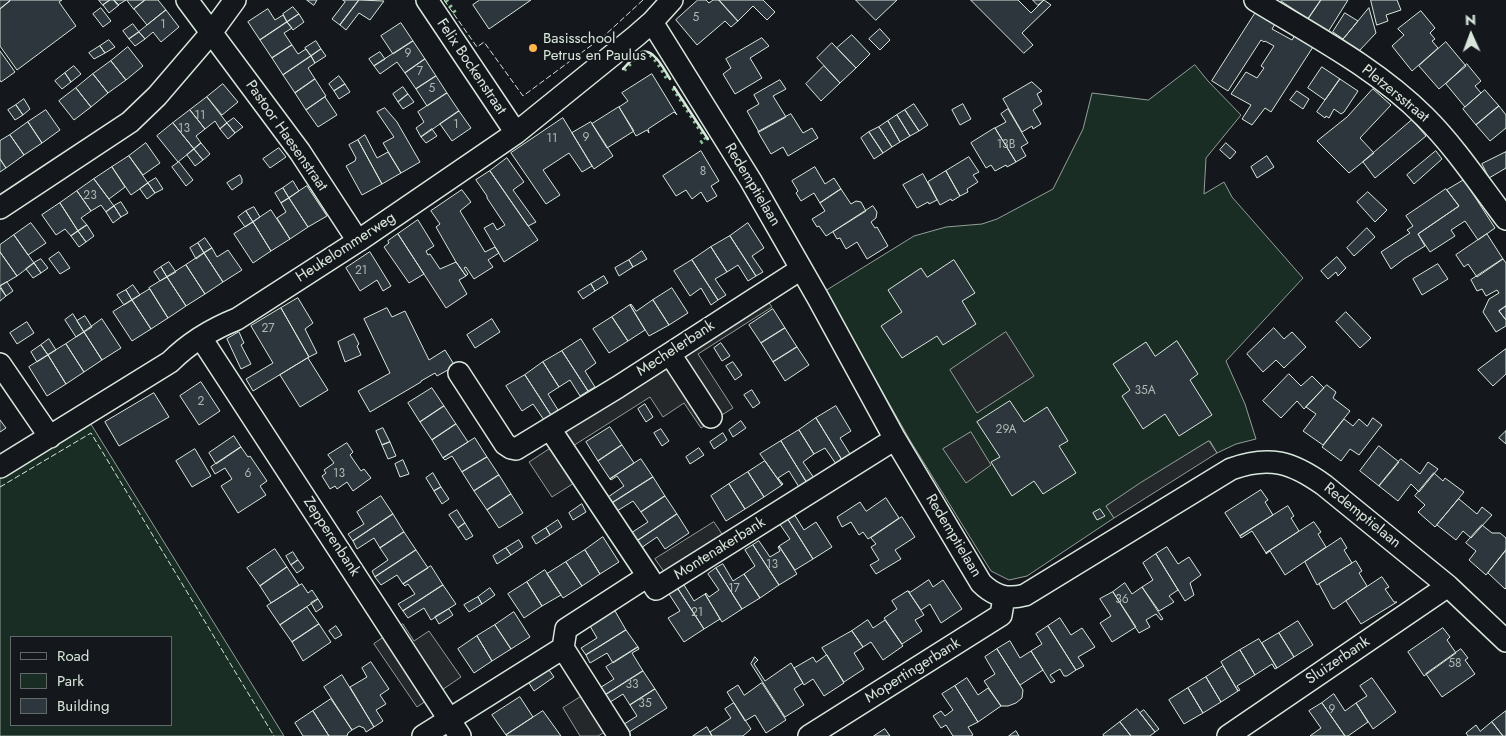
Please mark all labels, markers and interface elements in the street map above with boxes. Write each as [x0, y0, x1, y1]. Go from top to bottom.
north arrow [1446, 10, 1496, 60]
text: N [1465, 10, 1476, 30]
house number: 5 [693, 11, 699, 25]
street label: Felix Bockenstraat [432, 16, 510, 118]
house number: 1 [160, 18, 166, 32]
place label: Basisschool Petrus en Paulus [543, 30, 646, 65]
marker: Basisschool Petrus en Paulus [527, 42, 539, 54]
house number: 9 [405, 47, 411, 61]
street label: Pletzersstraat [1358, 61, 1432, 127]
house number: 7 [417, 65, 423, 79]
street label: Pastoor Haesenstraat [241, 77, 331, 195]
house number: 5 [429, 82, 435, 96]
house number: 11 [195, 109, 205, 123]
house number: 1 [453, 118, 459, 132]
house number: 13 [178, 122, 190, 136]
house number: 9 [583, 131, 589, 145]
house number: 11 [547, 132, 557, 146]
house number: 13B [997, 138, 1015, 152]
street label: Redemptielaan [720, 140, 784, 230]
house number: 8 [700, 165, 706, 179]
house number: 23 [83, 189, 97, 203]
street label: Heukelommerweg [293, 209, 399, 287]
house number: 21 [355, 264, 367, 278]
street label: Mechelerbank [634, 317, 718, 381]
house number: 27 [261, 322, 275, 336]
house number: 35A [1134, 384, 1156, 398]
house number: 2 [198, 395, 204, 409]
house number: 29A [996, 423, 1016, 437]
house number: 6 [245, 467, 251, 481]
house number: 13 [333, 467, 345, 481]
street label: Redemptielaan [1320, 480, 1404, 552]
street label: Redemptielaan [921, 491, 985, 581]
street label: Zepperenbank [299, 494, 363, 580]
street label: Montenakerbank [671, 514, 769, 584]
house number: 13 [766, 558, 778, 572]
house number: 17 [728, 582, 740, 596]
house number: 36 [1115, 593, 1129, 607]
house number: 21 [691, 606, 703, 620]
street label: Sluizerbank [1303, 633, 1373, 689]
street label: Mopertingerbank [862, 635, 964, 707]
legend [10, 636, 172, 726]
text: Road [57, 645, 89, 667]
house number: 58 [1448, 657, 1462, 671]
text: Park [57, 670, 84, 692]
house number: 33 [625, 678, 639, 692]
text: Building [57, 695, 109, 717]
house number: 35 [638, 697, 652, 711]
house number: 9 [1329, 703, 1335, 717]

